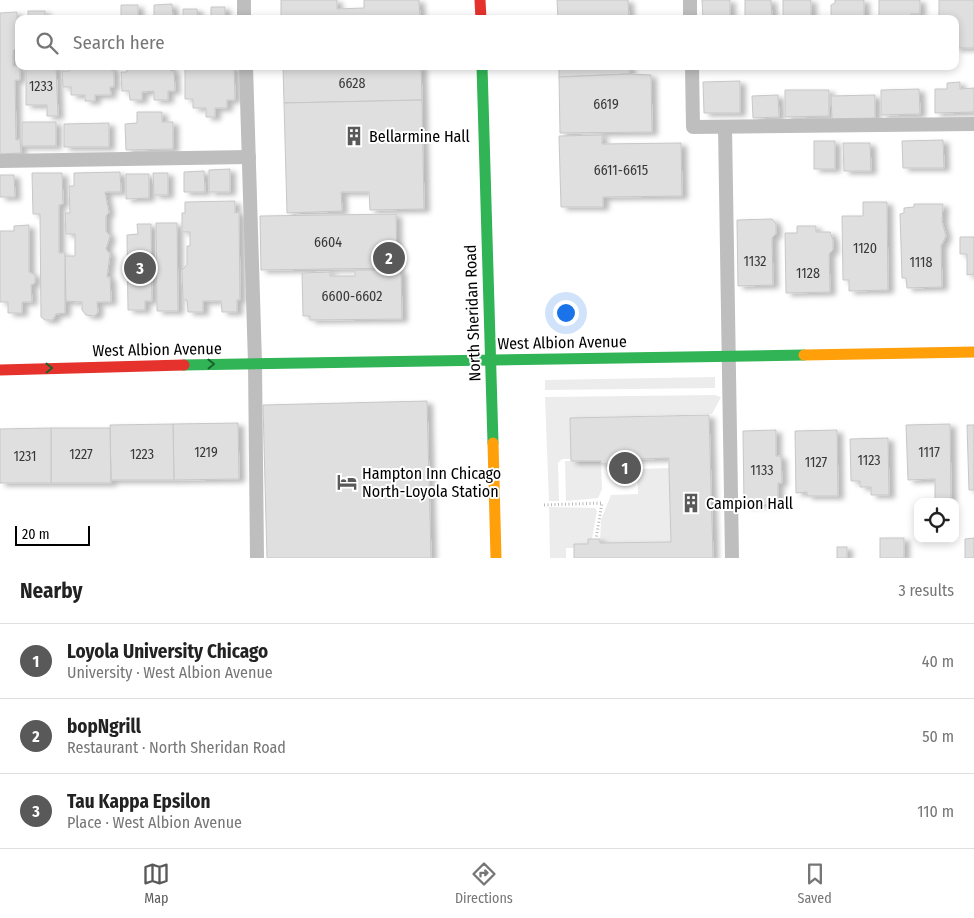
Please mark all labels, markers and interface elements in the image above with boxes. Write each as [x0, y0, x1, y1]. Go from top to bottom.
search box [15, 15, 959, 70]
icon: search [33, 29, 61, 57]
text: Search here [73, 31, 165, 54]
house number: 6628 [339, 75, 365, 92]
house number: 1233 [29, 78, 53, 95]
house number: 6619 [593, 96, 619, 113]
building icon: Bellarmine Hall [343, 125, 365, 147]
place label: Bellarmine Hall [369, 127, 470, 146]
house number: 6611-6615 [594, 162, 648, 179]
house number: 6604 [314, 234, 342, 251]
pin: 2 [373, 239, 405, 277]
house number: 1120 [853, 240, 877, 257]
street label: North Sheridan Road [461, 244, 484, 382]
pin: 3 [124, 249, 156, 287]
house number: 1132 [743, 253, 767, 270]
house number: 1118 [910, 254, 933, 271]
house number: 1128 [796, 265, 820, 282]
house number: 6600-6602 [322, 288, 382, 305]
your location [553, 300, 579, 326]
street label: West Albion Avenue [497, 332, 627, 353]
street label: West Albion Avenue [92, 339, 222, 360]
one-way arrow [208, 359, 215, 369]
one-way arrow [45, 363, 53, 374]
house number: 1219 [194, 444, 218, 461]
house number: 1117 [918, 444, 940, 461]
house number: 1227 [69, 446, 93, 463]
house number: 1223 [130, 446, 154, 463]
house number: 1231 [13, 448, 37, 465]
pin: 1 [609, 449, 641, 487]
house number: 1123 [857, 452, 881, 469]
house number: 1127 [805, 454, 828, 471]
house number: 1133 [750, 462, 774, 479]
place label: Hampton Inn Chicago North-Loyola Station [362, 464, 501, 501]
hotel icon: Hampton Inn Chicago North-Loyola Station [336, 471, 358, 493]
building icon: Campion Hall [680, 492, 702, 514]
place label: Campion Hall [706, 494, 793, 513]
map controls [914, 498, 959, 543]
button: locate [914, 498, 959, 543]
scale bar [15, 523, 90, 546]
text: 20 m [22, 526, 50, 543]
text: Nearby [20, 578, 82, 604]
text: 3 results [898, 581, 954, 600]
text: Loyola University Chicago [67, 640, 268, 663]
text: 1 [33, 652, 39, 671]
text: 40 m [922, 652, 954, 671]
text: University · West Albion Avenue [67, 663, 273, 682]
text: bopNgrill [67, 715, 141, 738]
text: 2 [32, 727, 40, 746]
text: 50 m [922, 727, 954, 746]
text: Restaurant · North Sheridan Road [67, 738, 286, 757]
text: Tau Kappa Epsilon [67, 790, 210, 813]
text: 3 [32, 802, 40, 821]
text: 110 m [917, 802, 954, 821]
text: Place · West Albion Avenue [67, 813, 242, 832]
tab: Map [142, 860, 170, 907]
tab: Directions [455, 860, 513, 907]
tab: Saved [797, 860, 832, 907]

